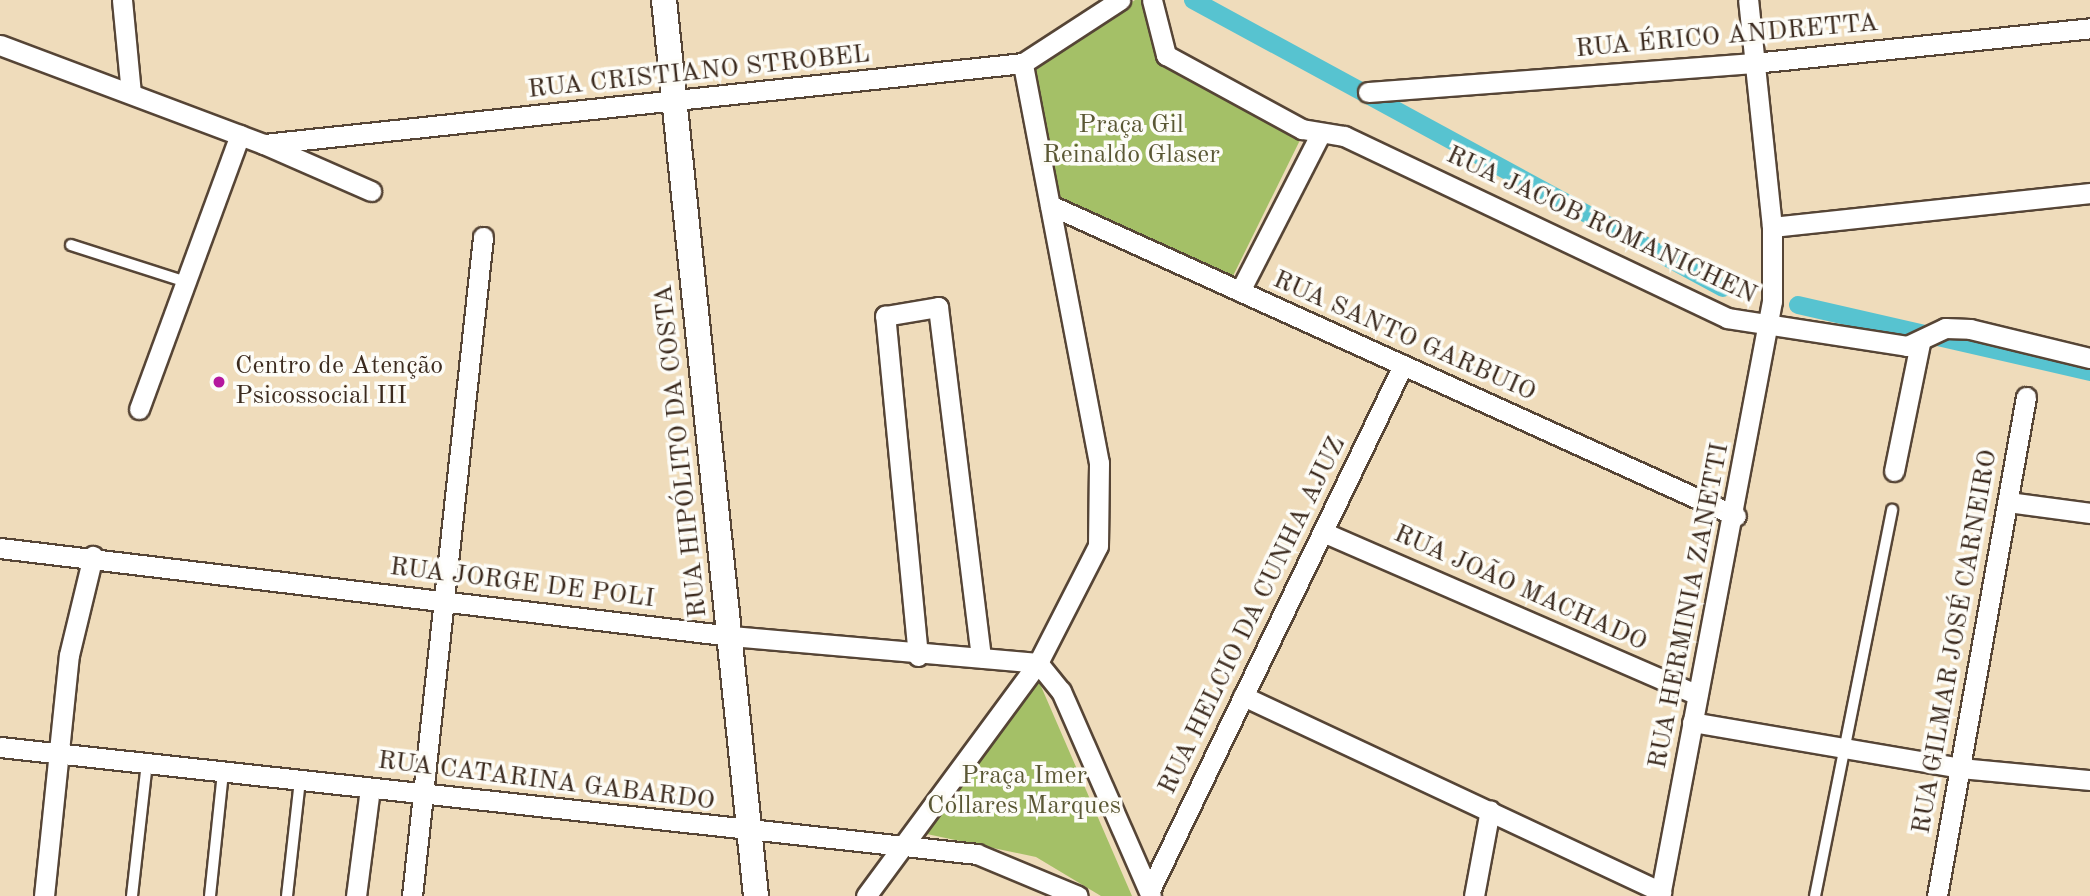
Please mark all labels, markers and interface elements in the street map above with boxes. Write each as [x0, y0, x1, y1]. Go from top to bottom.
street label: RUA ÉRICO ANDRETTA [1574, 8, 1880, 66]
street label: RUA CRISTIANO STROBEL [526, 40, 872, 106]
park label: Praça Gil Reinaldo Glaser [1042, 110, 1220, 172]
street label: RUA JACOB ROMANICHEN [1441, 140, 1761, 312]
street label: RUA SANTO GARBUIO [1268, 265, 1540, 409]
street label: RUA HIPÓLITO DA COSTA [649, 283, 715, 619]
place label: Centro de Atenção Psicossocial III [235, 351, 443, 412]
marker: Centro de Atenção Psicossocial III [209, 372, 229, 392]
street label: RUA HELCIO DA CUNHA AJUZ [1153, 432, 1353, 800]
street label: RUA HERMINIA ZANETTI [1643, 440, 1737, 772]
street label: RUA GILMAR JOSÉ CARNEIRO [1907, 447, 2005, 837]
street label: RUA JOÃO MACHADO [1388, 519, 1652, 659]
street label: RUA JORGE DE POLI [388, 552, 656, 616]
street label: RUA CATARINA GABARDO [376, 746, 716, 818]
park label: Praça Imer Collares Marques [927, 761, 1121, 822]

